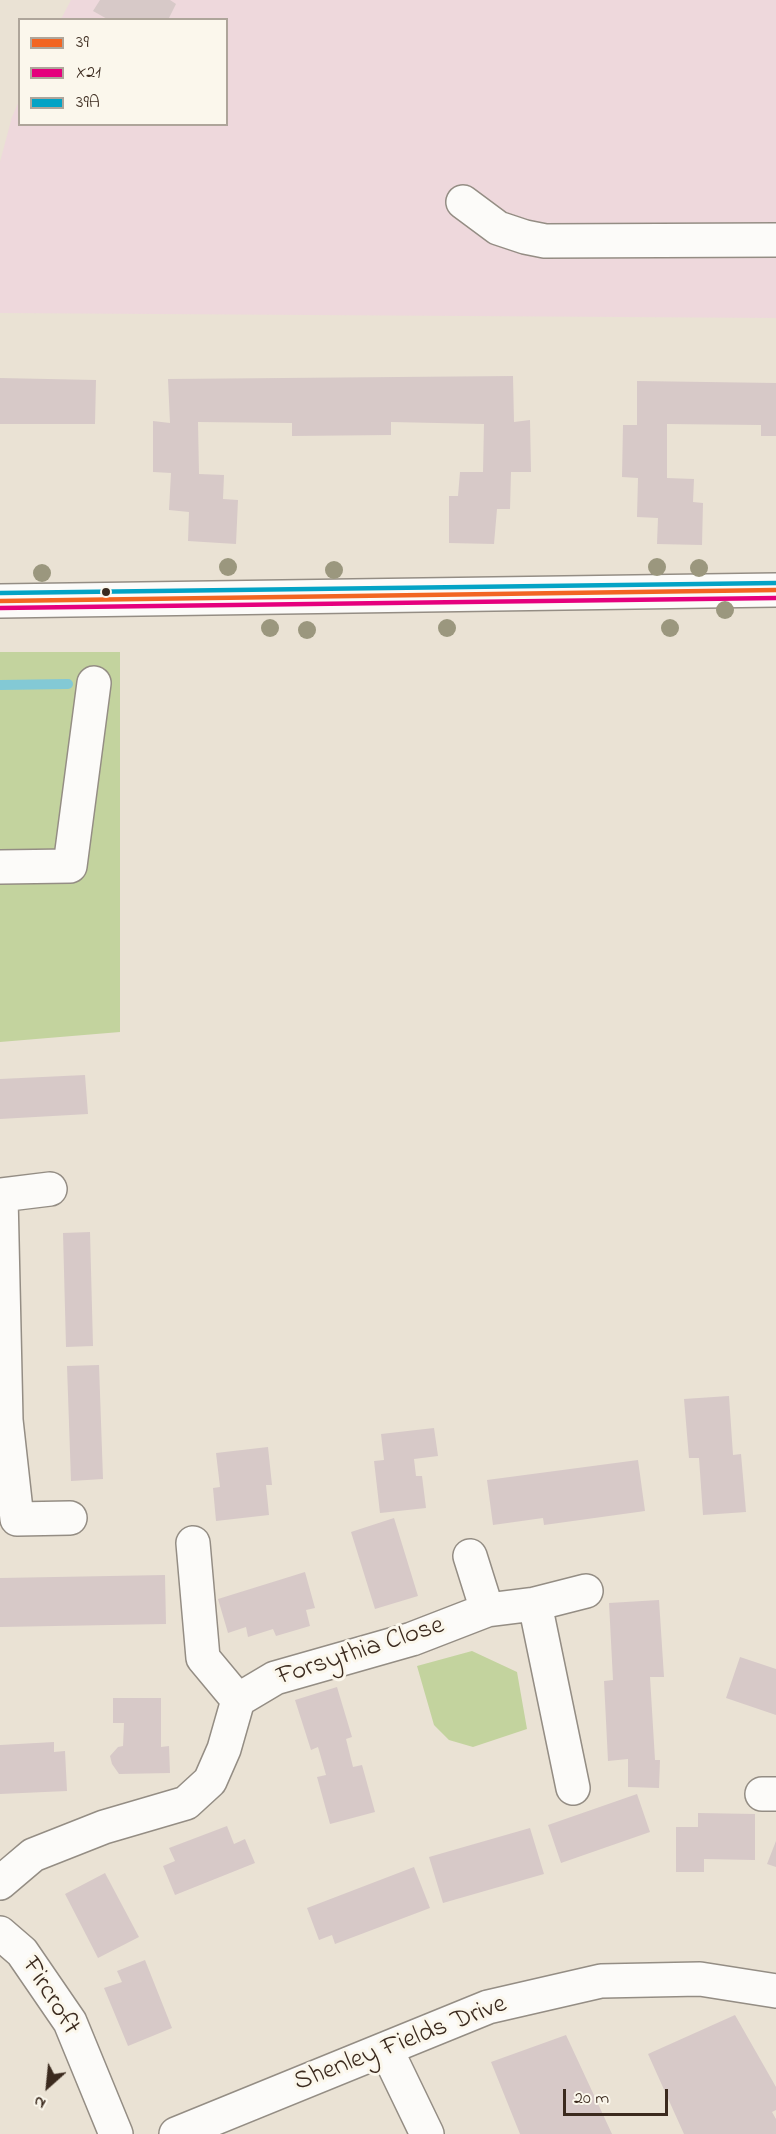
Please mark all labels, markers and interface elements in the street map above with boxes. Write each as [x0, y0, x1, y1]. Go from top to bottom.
legend [18, 18, 228, 126]
text: 39 [76, 30, 89, 56]
text: X21 [76, 60, 101, 86]
text: 39A [76, 90, 100, 116]
unlabelled marker [100, 586, 112, 598]
street label: Forsythia Close [273, 1611, 449, 1695]
street label: Fircroft [13, 1952, 85, 2042]
street label: Shenley Fields Drive [290, 1990, 512, 2100]
north arrow [18, 2056, 78, 2116]
scale bar [566, 2077, 671, 2115]
text: 20 m [574, 2086, 609, 2112]
text: N [30, 2089, 50, 2115]

